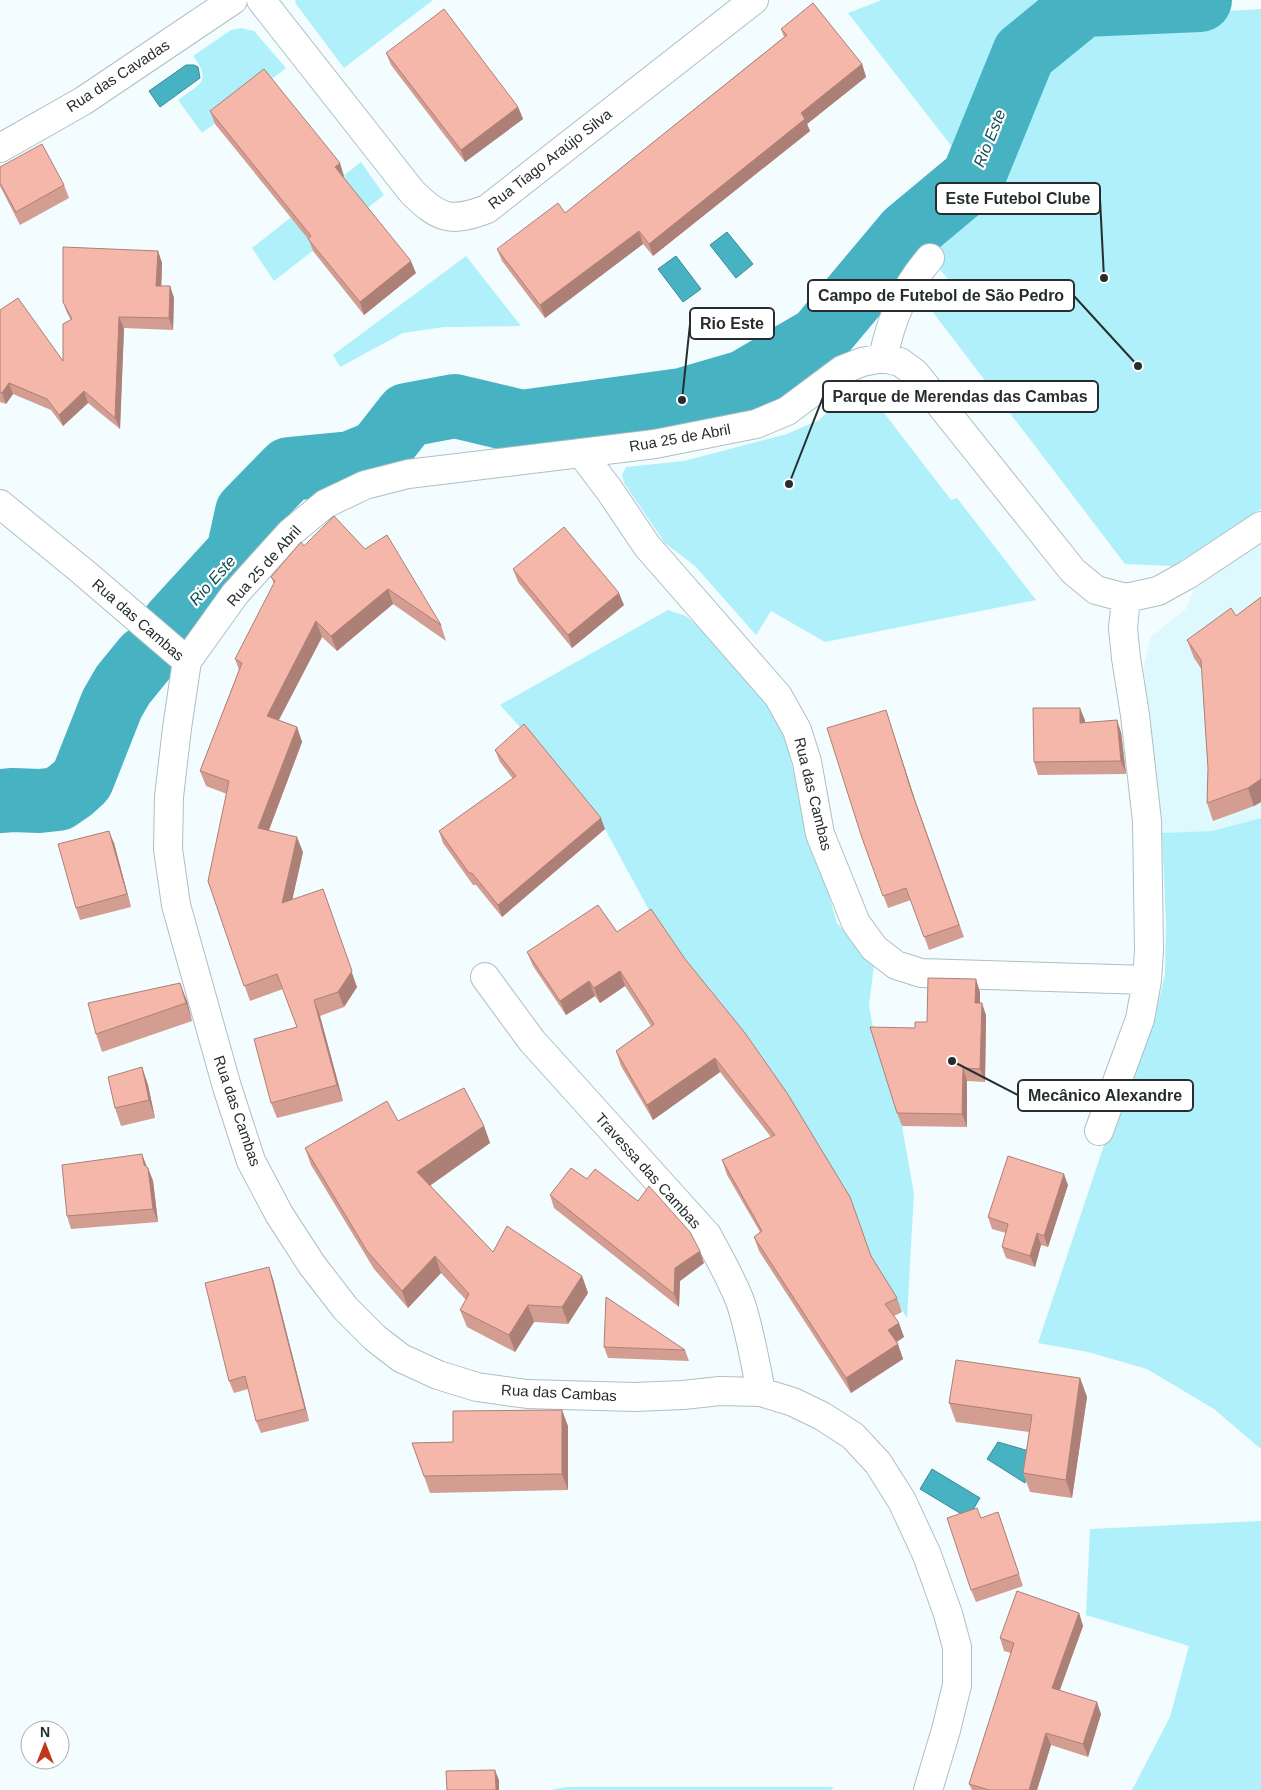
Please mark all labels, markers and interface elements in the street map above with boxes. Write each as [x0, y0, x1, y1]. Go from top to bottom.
street label: Rua das Cavadas [63, 36, 172, 115]
street label: Rua Tiago Araújo Silva [485, 105, 615, 212]
water label: Rio Este [970, 107, 1009, 169]
callout: Este Futebol Clube [936, 183, 1100, 214]
text: Este Futebol Clube [946, 190, 1091, 207]
callout: Campo de Futebol de São Pedro [808, 280, 1074, 311]
text: Campo de Futebol de São Pedro [818, 287, 1064, 304]
callout: Rio Este [690, 308, 774, 339]
text: Rio Este [700, 315, 764, 332]
callout: Parque de Merendas das Cambas [823, 381, 1098, 412]
text: Parque de Merendas das Cambas [832, 388, 1088, 405]
street label: Rua 25 de Abril [628, 420, 732, 455]
street label: Rua 25 de Abril [223, 522, 304, 609]
water label: Rio Este [186, 552, 239, 608]
street label: Rua das Cambas [89, 575, 188, 664]
street label: Rua das Cambas [791, 736, 836, 852]
street label: Rua das Cambas [211, 1053, 264, 1168]
callout: Mecânico Alexandre [1018, 1080, 1193, 1111]
text: Mecânico Alexandre [1028, 1087, 1182, 1104]
street label: Travessa das Cambas [592, 1109, 705, 1232]
street label: Rua das Cambas [501, 1381, 617, 1404]
north arrow [20, 1720, 70, 1770]
text: N [40, 1724, 50, 1740]

